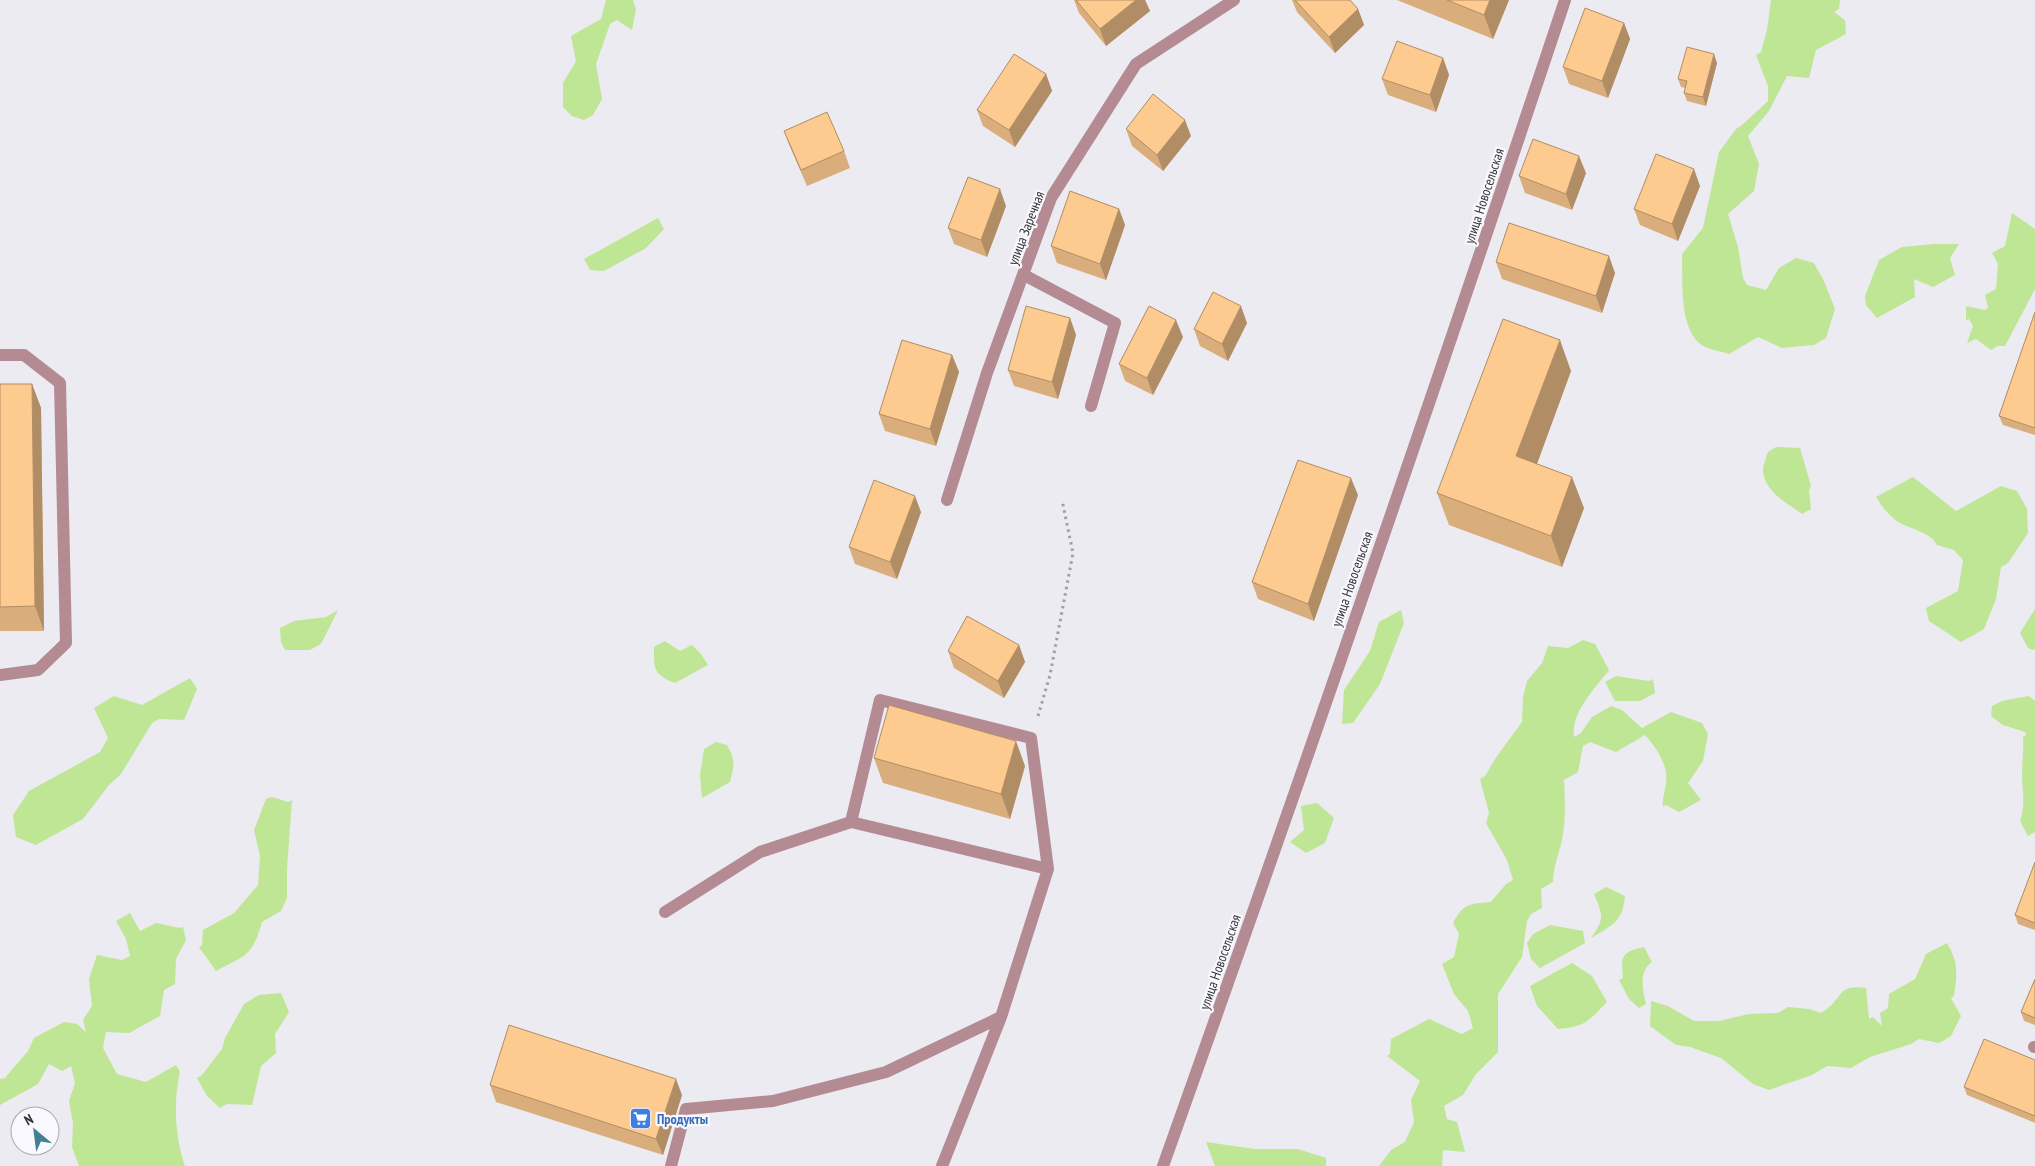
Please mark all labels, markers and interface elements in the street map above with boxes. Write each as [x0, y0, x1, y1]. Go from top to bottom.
street label: улица Новосельская [1460, 146, 1508, 246]
street label: улица Заречная [1004, 188, 1048, 268]
street label: улица Новосельская [1327, 529, 1377, 629]
street label: улица Новосельская [1195, 912, 1245, 1012]
north arrow [10, 1106, 60, 1156]
supermarket icon: Продукты [629, 1107, 653, 1131]
text: N [21, 1110, 36, 1129]
place label: Продукты [657, 1110, 708, 1128]

